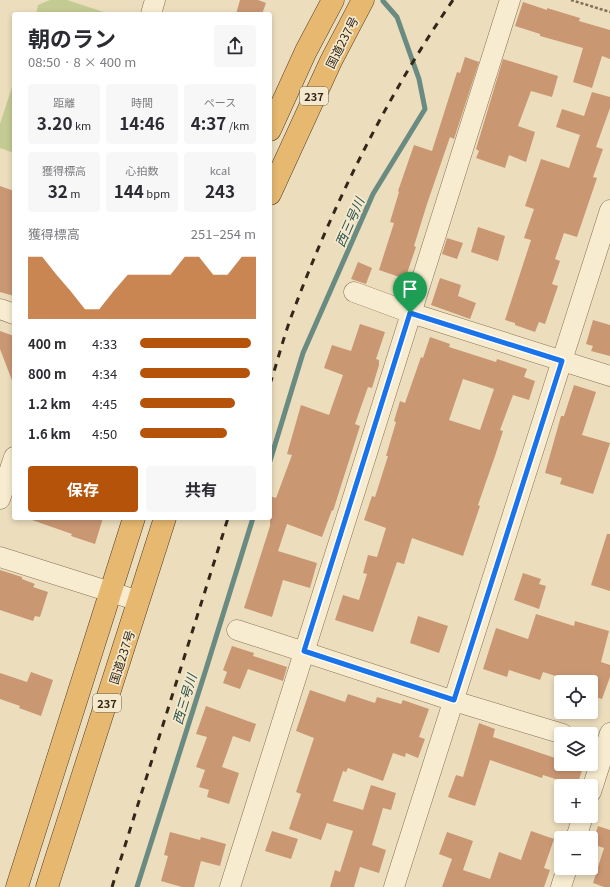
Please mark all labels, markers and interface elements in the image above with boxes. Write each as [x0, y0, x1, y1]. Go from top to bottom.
street label: 国道237号 [321, 13, 361, 71]
text: 朝のラン [28, 21, 116, 53]
button: share [214, 25, 256, 67]
text: 08:50 · 8 × 400 m [28, 52, 136, 71]
road number: 237 [300, 87, 328, 105]
text: 距離 [53, 94, 75, 110]
text: 時間 [131, 94, 153, 110]
text: ペース [204, 94, 236, 110]
text: 3.20 [37, 110, 72, 135]
text: 14:46 [119, 110, 165, 135]
text: 4:37 [191, 110, 226, 135]
text: km [72, 117, 91, 133]
text: /km [226, 117, 249, 133]
text: 獲得標高 [42, 162, 86, 178]
text: 心拍数 [126, 162, 159, 178]
text: kcal [210, 162, 230, 178]
text: 32 [48, 178, 68, 203]
text: 144 [114, 178, 144, 203]
text: 243 [205, 178, 235, 203]
text: m [68, 185, 80, 201]
text: bpm [144, 185, 170, 201]
water label: 西三号川 [330, 193, 369, 250]
text: 獲得標高 [28, 224, 80, 243]
text: 251–254 m [191, 224, 256, 243]
pin [393, 272, 427, 313]
icon: arrive [399, 278, 421, 300]
text: 400 m [28, 334, 67, 353]
text: 4:33 [92, 334, 117, 353]
text: 800 m [28, 364, 67, 383]
text: 4:34 [92, 364, 117, 383]
text: 1.2 km [28, 394, 71, 413]
text: 4:45 [92, 394, 117, 413]
text: 1.6 km [28, 424, 71, 443]
text: 4:50 [92, 424, 117, 443]
button: 保存 [28, 466, 138, 512]
button: 共有 [146, 466, 256, 512]
street label: 国道237号 [104, 628, 138, 686]
water label: 西三号川 [167, 669, 201, 727]
map controls [554, 675, 598, 875]
button: locate [554, 675, 598, 719]
road number: 237 [93, 694, 121, 712]
button: layers [554, 727, 598, 771]
button: + [554, 779, 598, 823]
button: − [554, 831, 598, 875]

